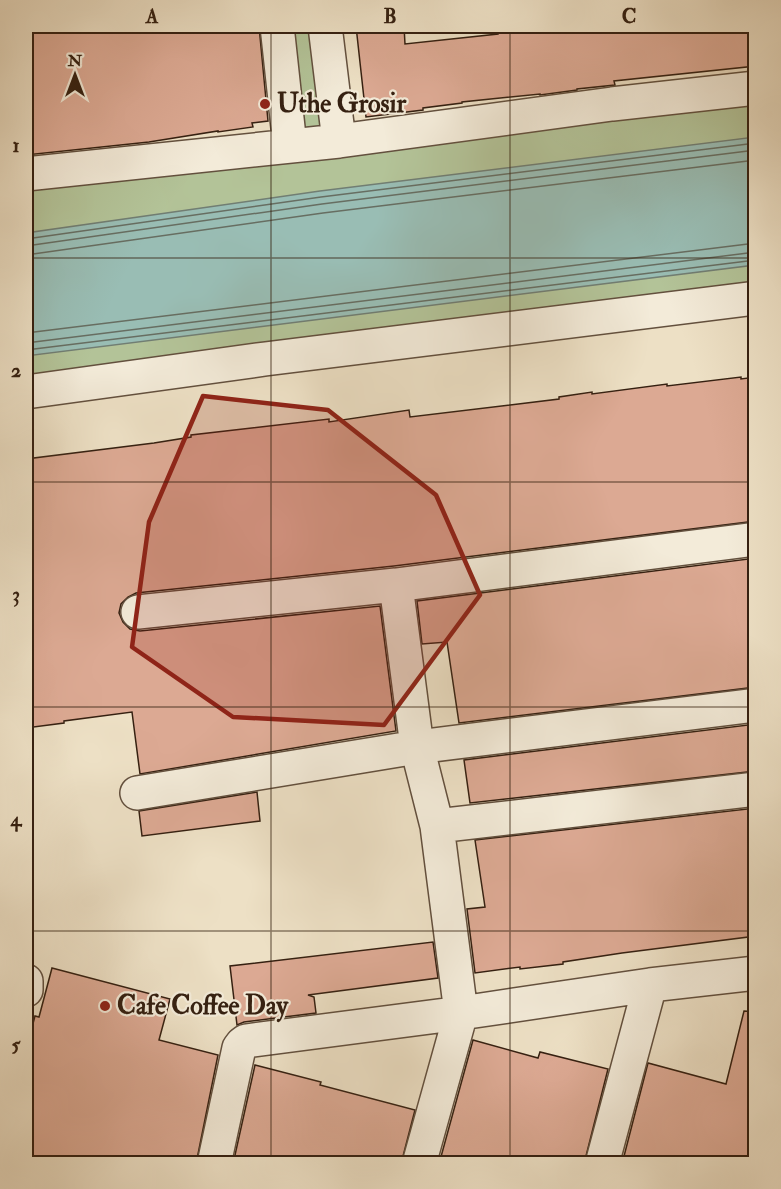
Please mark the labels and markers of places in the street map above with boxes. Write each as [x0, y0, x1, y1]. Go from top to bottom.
place label: Uthe Grosir [277, 88, 406, 120]
marker: Uthe Grosir [258, 97, 272, 111]
place label: Cafe Coffee Day [117, 990, 289, 1023]
marker: Cafe Coffee Day [98, 999, 112, 1013]

